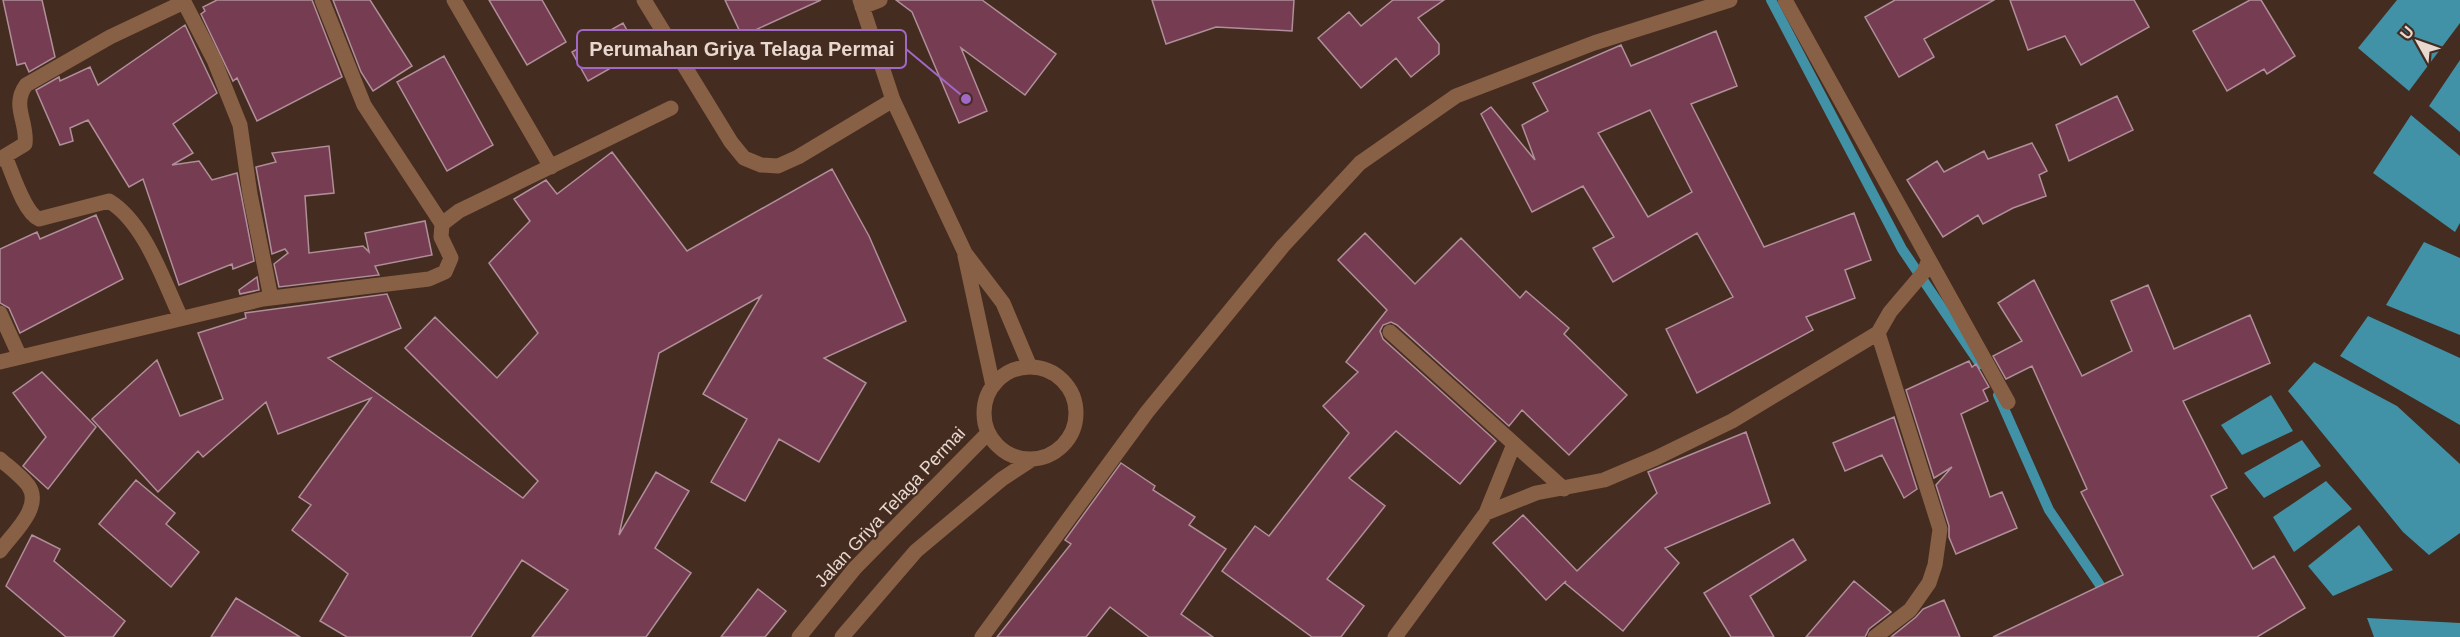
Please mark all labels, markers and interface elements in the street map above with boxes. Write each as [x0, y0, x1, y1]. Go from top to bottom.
north arrow [2388, 12, 2448, 72]
text: U [2397, 23, 2417, 43]
callout: Perumahan Griya Telaga Permai [577, 30, 906, 68]
text: Perumahan Griya Telaga Permai [589, 38, 895, 60]
street label: Jalan Griya Telaga Permai [811, 423, 969, 591]

